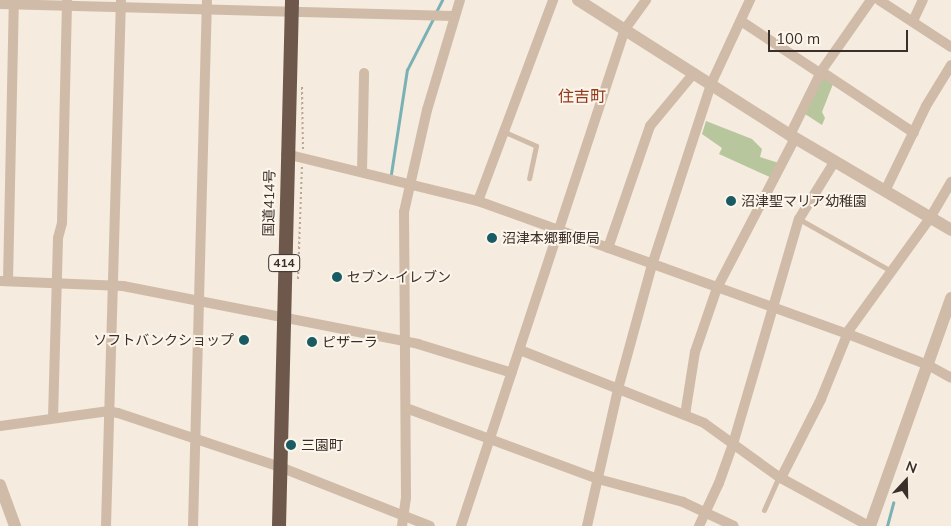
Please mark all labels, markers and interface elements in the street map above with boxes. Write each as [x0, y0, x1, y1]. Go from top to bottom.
scale bar [771, 20, 911, 52]
text: 100 m [776, 29, 820, 48]
district label: 住吉町 [558, 86, 606, 106]
street label: 国道414号 [260, 169, 278, 237]
place label: 沼津聖マリア幼稚園 [741, 193, 867, 209]
marker: 沼津聖マリア幼稚園 [725, 195, 737, 207]
place label: 沼津本郷郵便局 [502, 230, 600, 246]
marker: 沼津本郷郵便局 [486, 232, 498, 244]
road number: 414 [268, 254, 300, 272]
place label: セブン-イレブン [347, 269, 451, 285]
marker: セブン-イレブン [331, 271, 343, 283]
place label: ソフトバンクショップ [94, 332, 234, 348]
marker: ソフトバンクショップ [238, 334, 250, 346]
place label: ピザーラ [322, 334, 378, 350]
marker: ピザーラ [306, 336, 318, 348]
place label: 三園町 [301, 437, 343, 453]
marker: 三園町 [285, 439, 297, 451]
north arrow [881, 456, 931, 506]
text: N [903, 457, 920, 477]

